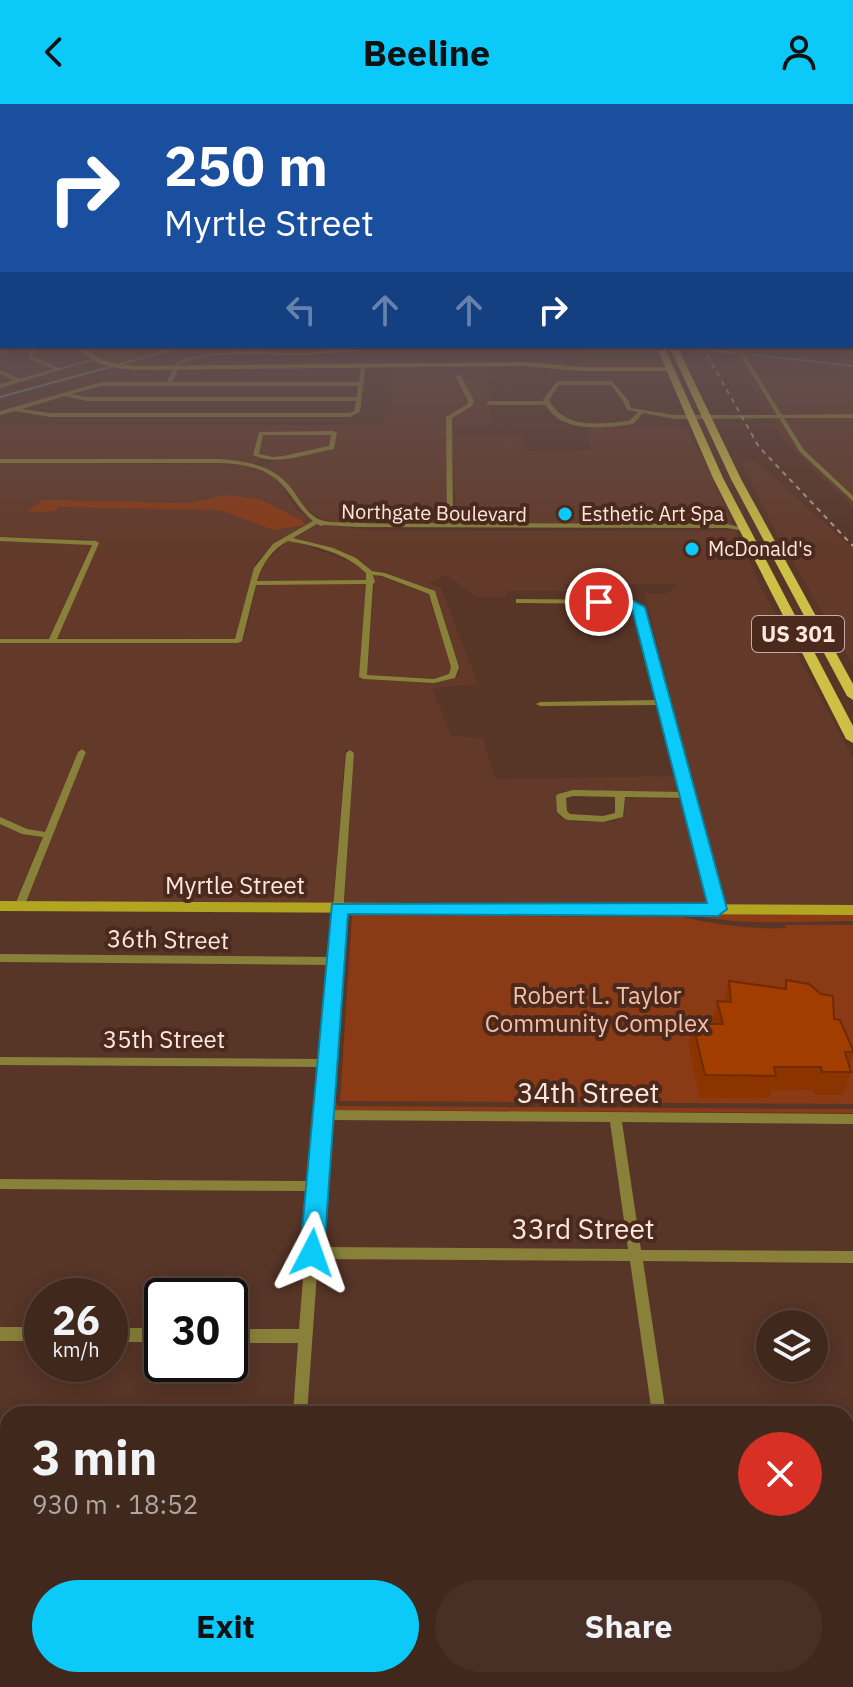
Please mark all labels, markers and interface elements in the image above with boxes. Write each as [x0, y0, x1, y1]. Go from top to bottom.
text: Beeline [363, 29, 490, 76]
icon: back [32, 30, 76, 74]
icon: person [777, 30, 821, 74]
text: 250 m [164, 129, 328, 201]
icon: right [32, 136, 136, 240]
text: Myrtle Street [164, 199, 374, 246]
icon: left [279, 288, 323, 332]
icon: ahead [363, 288, 407, 332]
icon: ahead [447, 288, 491, 332]
icon: right [531, 288, 575, 332]
street label: Northgate Boulevard [341, 497, 527, 528]
place label: Esthetic Art Spa [581, 500, 725, 527]
marker: Esthetic Art Spa [556, 505, 574, 523]
place label: McDonald's [708, 535, 813, 562]
marker: McDonald's [683, 540, 701, 558]
pin [565, 568, 633, 636]
icon: arrive [577, 580, 621, 624]
road number: US 301 [752, 616, 844, 652]
street label: Myrtle Street [165, 869, 305, 901]
street label: 36th Street [107, 922, 229, 956]
park label: Robert L. Taylor Community Complex [485, 979, 709, 1039]
street label: 35th Street [103, 1023, 225, 1055]
street label: 34th Street [517, 1074, 659, 1111]
street label: 33rd Street [511, 1210, 655, 1247]
position arrow [270, 1211, 354, 1295]
speed limit sign: 30 [144, 1278, 248, 1382]
text: 26 [52, 1294, 100, 1346]
map controls [756, 1310, 828, 1382]
button: layers [756, 1310, 828, 1382]
text: km/h [52, 1336, 100, 1363]
text: 3 min [32, 1426, 157, 1488]
button: close [738, 1432, 822, 1516]
text: 930 m · 18:52 [32, 1487, 198, 1521]
button: Exit [32, 1580, 419, 1672]
button: Share [435, 1580, 822, 1672]

